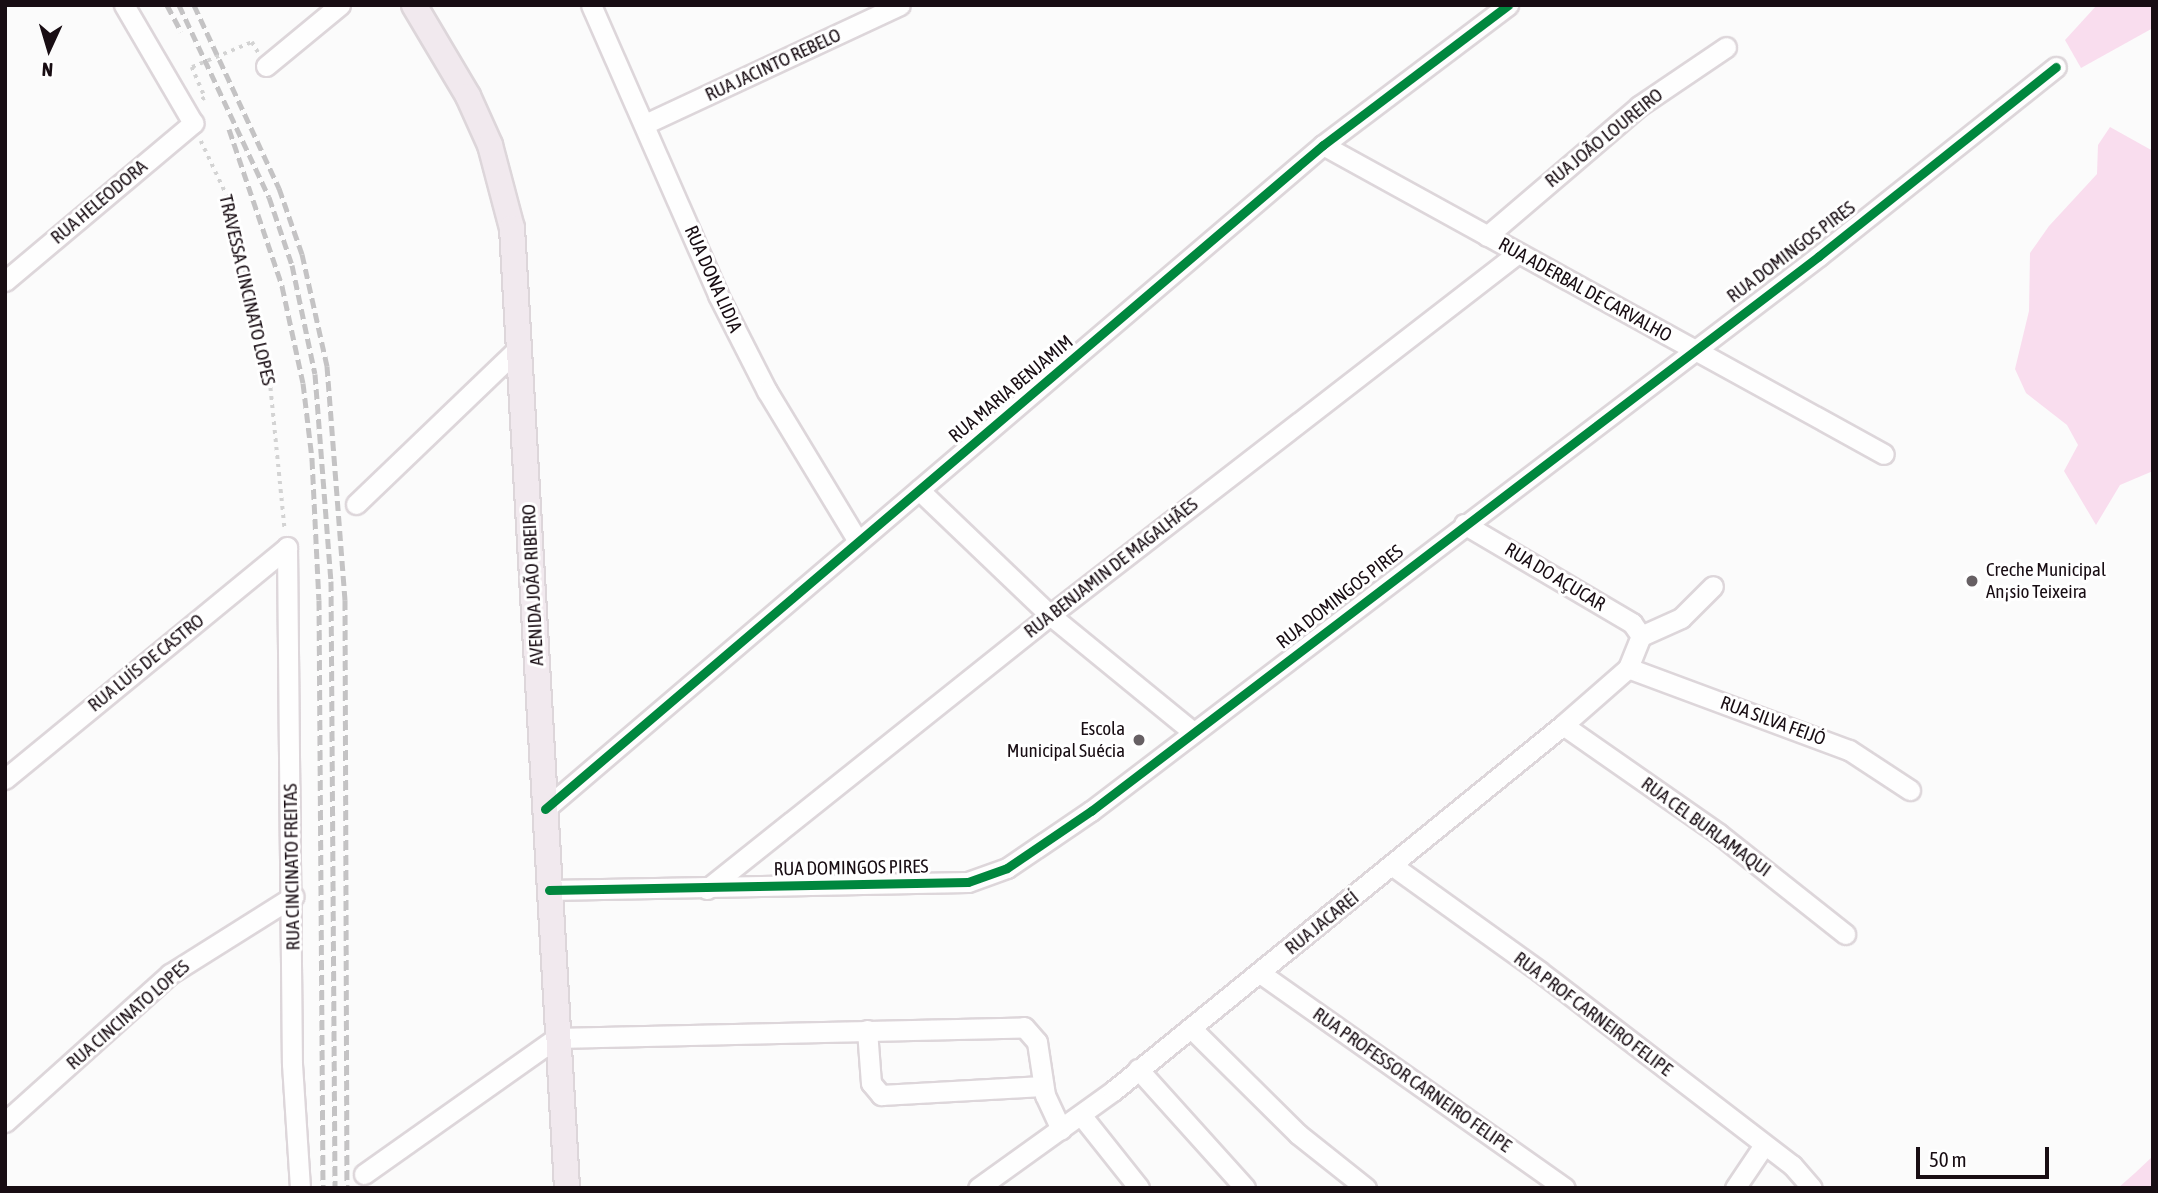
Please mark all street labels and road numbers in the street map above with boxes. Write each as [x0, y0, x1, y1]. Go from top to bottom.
street label: RUA JACINTO REBELO [702, 24, 844, 106]
street label: RUA JOÃO LOUREIRO [1541, 84, 1667, 192]
street label: RUA HELEODORA [46, 155, 152, 249]
street label: TRAVESSA CINCINATO LOPES [214, 192, 280, 388]
street label: RUA DOMINGOS PIRES [1722, 196, 1860, 308]
street label: RUA DONA LIDIA [679, 222, 747, 336]
street label: RUA ADERBAL DE CARVALHO [1494, 233, 1676, 347]
street label: RUA MARIA BENJAMIM [944, 330, 1078, 448]
street label: RUA BENJAMIN DE MAGALHÃES [1020, 493, 1202, 643]
street label: AVENIDA JOÃO RIBEIRO [517, 504, 549, 666]
street label: RUA DO AÇUCAR [1501, 538, 1609, 616]
street label: RUA DOMINGOS PIRES [1272, 540, 1408, 654]
street label: RUA LUÍS DE CASTRO [83, 609, 209, 717]
street label: RUA SILVA FEIJÓ [1717, 691, 1829, 751]
street label: RUA CEL BURLAMAQUI [1637, 772, 1775, 882]
street label: RUA CINCINATO FREITAS [279, 783, 305, 951]
street label: RUA DOMINGOS PIRES [774, 855, 928, 881]
street label: RUA JACAREÍ [1281, 886, 1363, 960]
street label: RUA PROF CARNEIRO FELIPE [1509, 947, 1677, 1081]
street label: RUA CINCINATO LOPES [62, 955, 194, 1075]
street label: RUA PROFESSOR CARNEIRO FELIPE [1308, 1003, 1516, 1157]

